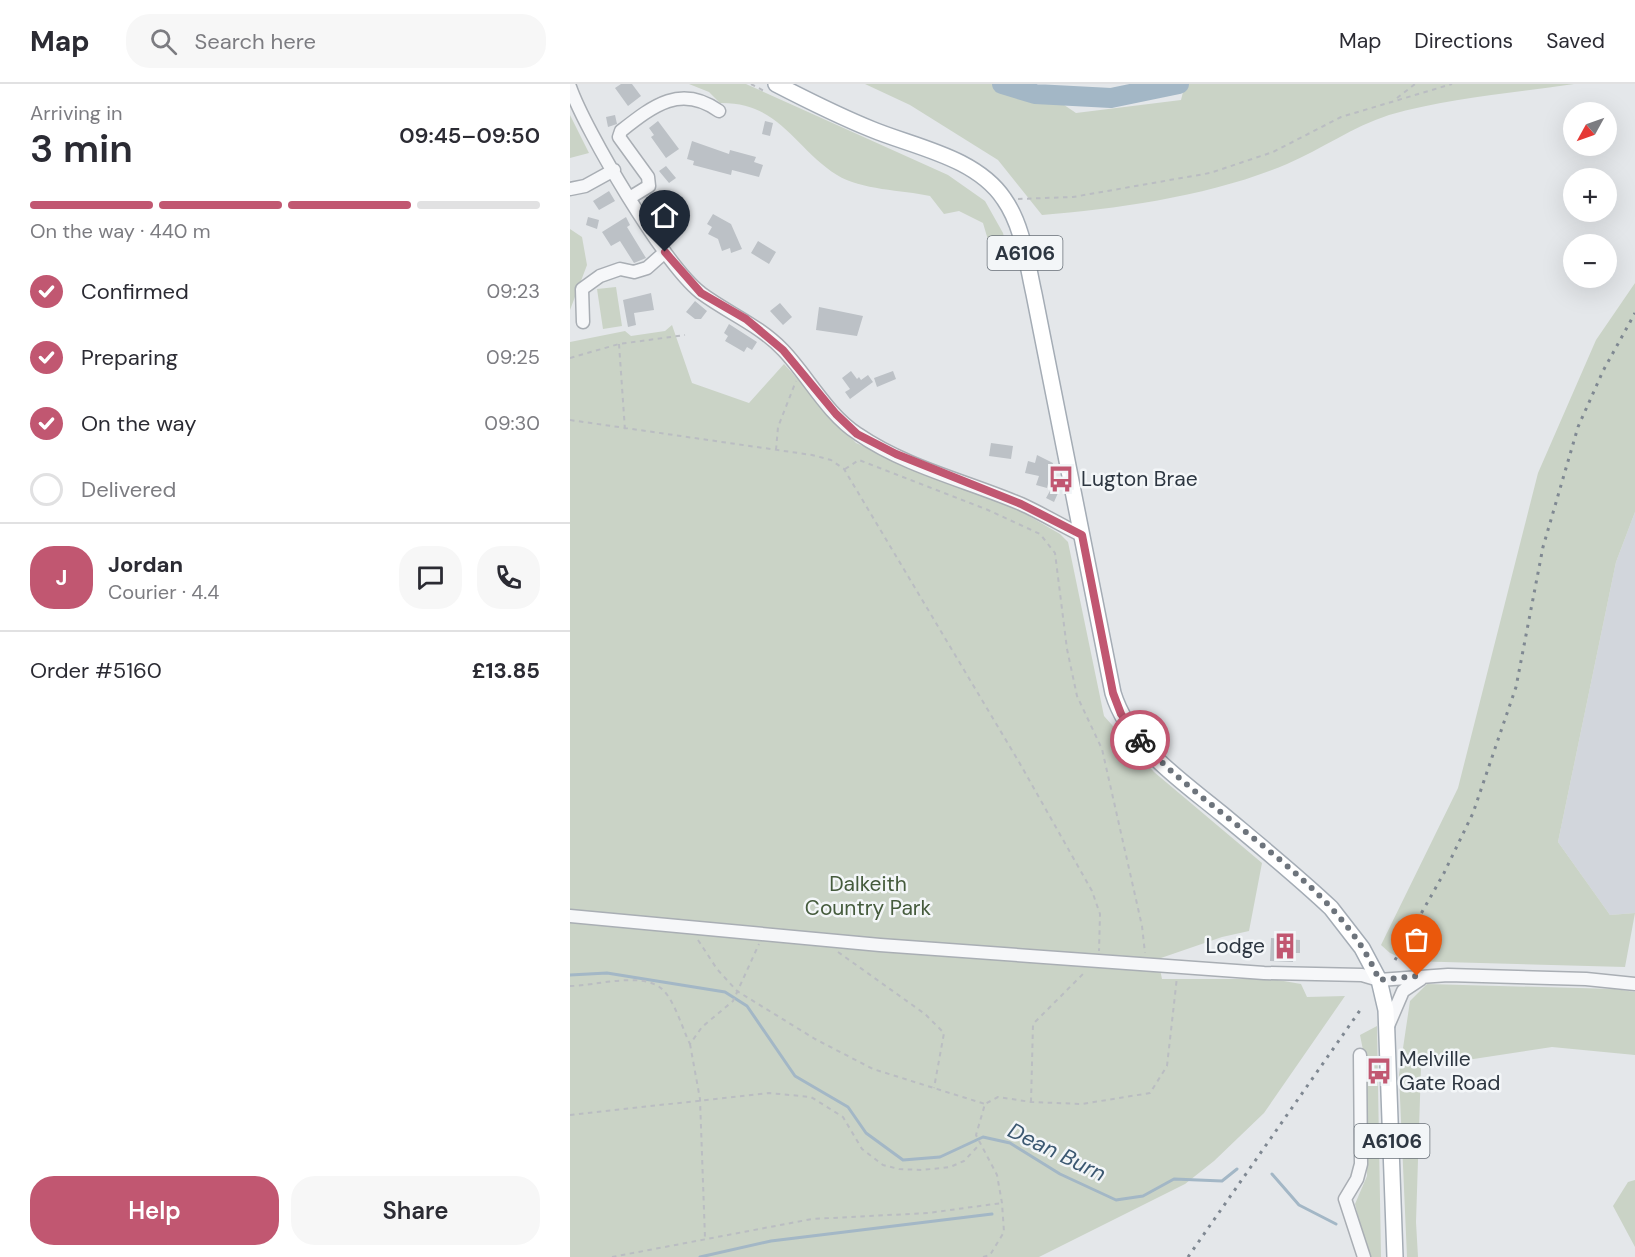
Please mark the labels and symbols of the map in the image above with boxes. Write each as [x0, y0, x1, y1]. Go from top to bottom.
north arrow [1563, 102, 1617, 156]
pin [639, 190, 690, 252]
road number: A6106 [988, 236, 1062, 270]
bus stop icon: Lugton Brae [1046, 464, 1076, 494]
place label: Lugton Brae [1081, 465, 1198, 493]
courier [1110, 710, 1170, 770]
park label: Dalkeith Country Park [805, 870, 932, 922]
pin [1391, 914, 1442, 976]
building icon: Lodge [1270, 931, 1300, 961]
place label: Lodge [1206, 932, 1265, 960]
place label: Melville Gate Road [1399, 1045, 1500, 1097]
bus stop icon: Melville Gate Road [1364, 1056, 1394, 1086]
water label: Dean Burn [1003, 1116, 1111, 1188]
road number: A6106 [1354, 1124, 1430, 1158]

